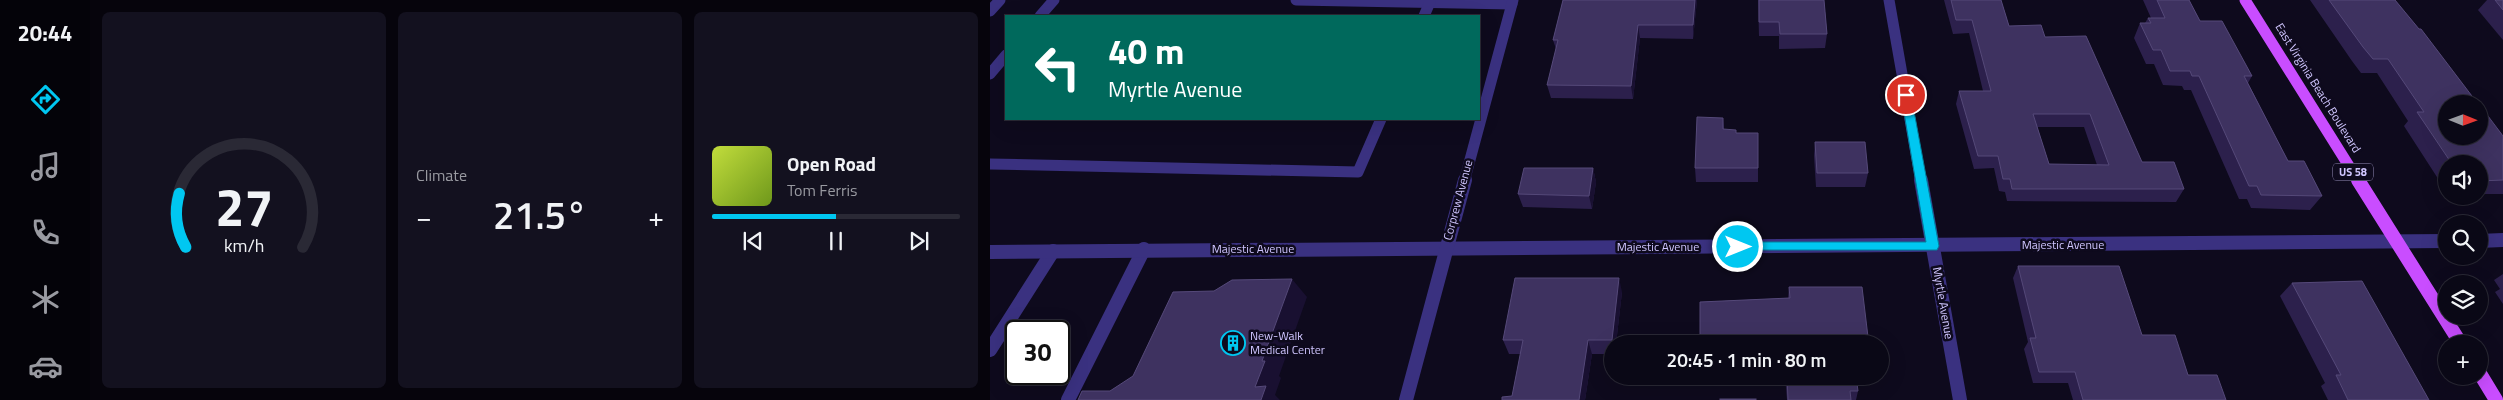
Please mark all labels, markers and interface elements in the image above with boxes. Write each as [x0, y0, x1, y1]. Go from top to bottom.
text: 20:44 [18, 16, 72, 50]
street label: East Virginia Beach Boulevard [2271, 19, 2366, 156]
text: 40 m [1108, 24, 1184, 78]
icon: left [1025, 35, 1090, 100]
text: Myrtle Avenue [1108, 72, 1242, 106]
pin [1885, 74, 1927, 116]
icon: arrive [1892, 81, 1920, 109]
icon: directions [28, 82, 63, 117]
north arrow [2438, 95, 2488, 145]
map controls [2438, 95, 2488, 385]
icon: music [28, 149, 63, 184]
text: Open Road [787, 149, 876, 178]
button: sound [2438, 155, 2488, 205]
street label: Corprew Avenue [1438, 158, 1477, 242]
text: Climate [416, 163, 467, 187]
road number: US 58 [2333, 163, 2373, 180]
text: 27 [215, 167, 273, 246]
text: Tom Ferris [787, 178, 858, 202]
text: 21.5° [493, 186, 587, 244]
text: − [416, 195, 432, 238]
text: + [648, 195, 664, 238]
icon: phone [28, 215, 63, 250]
button: search [2438, 215, 2488, 265]
position arrow [1711, 220, 1763, 272]
icon: previous [739, 227, 767, 255]
icon: pause [822, 227, 850, 255]
icon: next [905, 227, 933, 255]
text: km/h [224, 232, 264, 259]
street label: Majestic Avenue [2022, 235, 2104, 254]
street label: Majestic Avenue [1617, 237, 1699, 256]
street label: Majestic Avenue [1212, 239, 1294, 258]
street label: Myrtle Avenue [1928, 265, 1959, 341]
button: layers [2438, 275, 2488, 325]
icon: climate [28, 282, 63, 317]
speed limit sign: 30 [1005, 320, 1070, 385]
place label: New-Walk Medical Center [1250, 326, 1325, 359]
building icon: New-Walk Medical Center [1220, 330, 1246, 356]
button: + [2438, 335, 2488, 385]
text: 20:45 · 1 min · 80 m [1667, 345, 1826, 374]
icon: car [28, 349, 63, 384]

